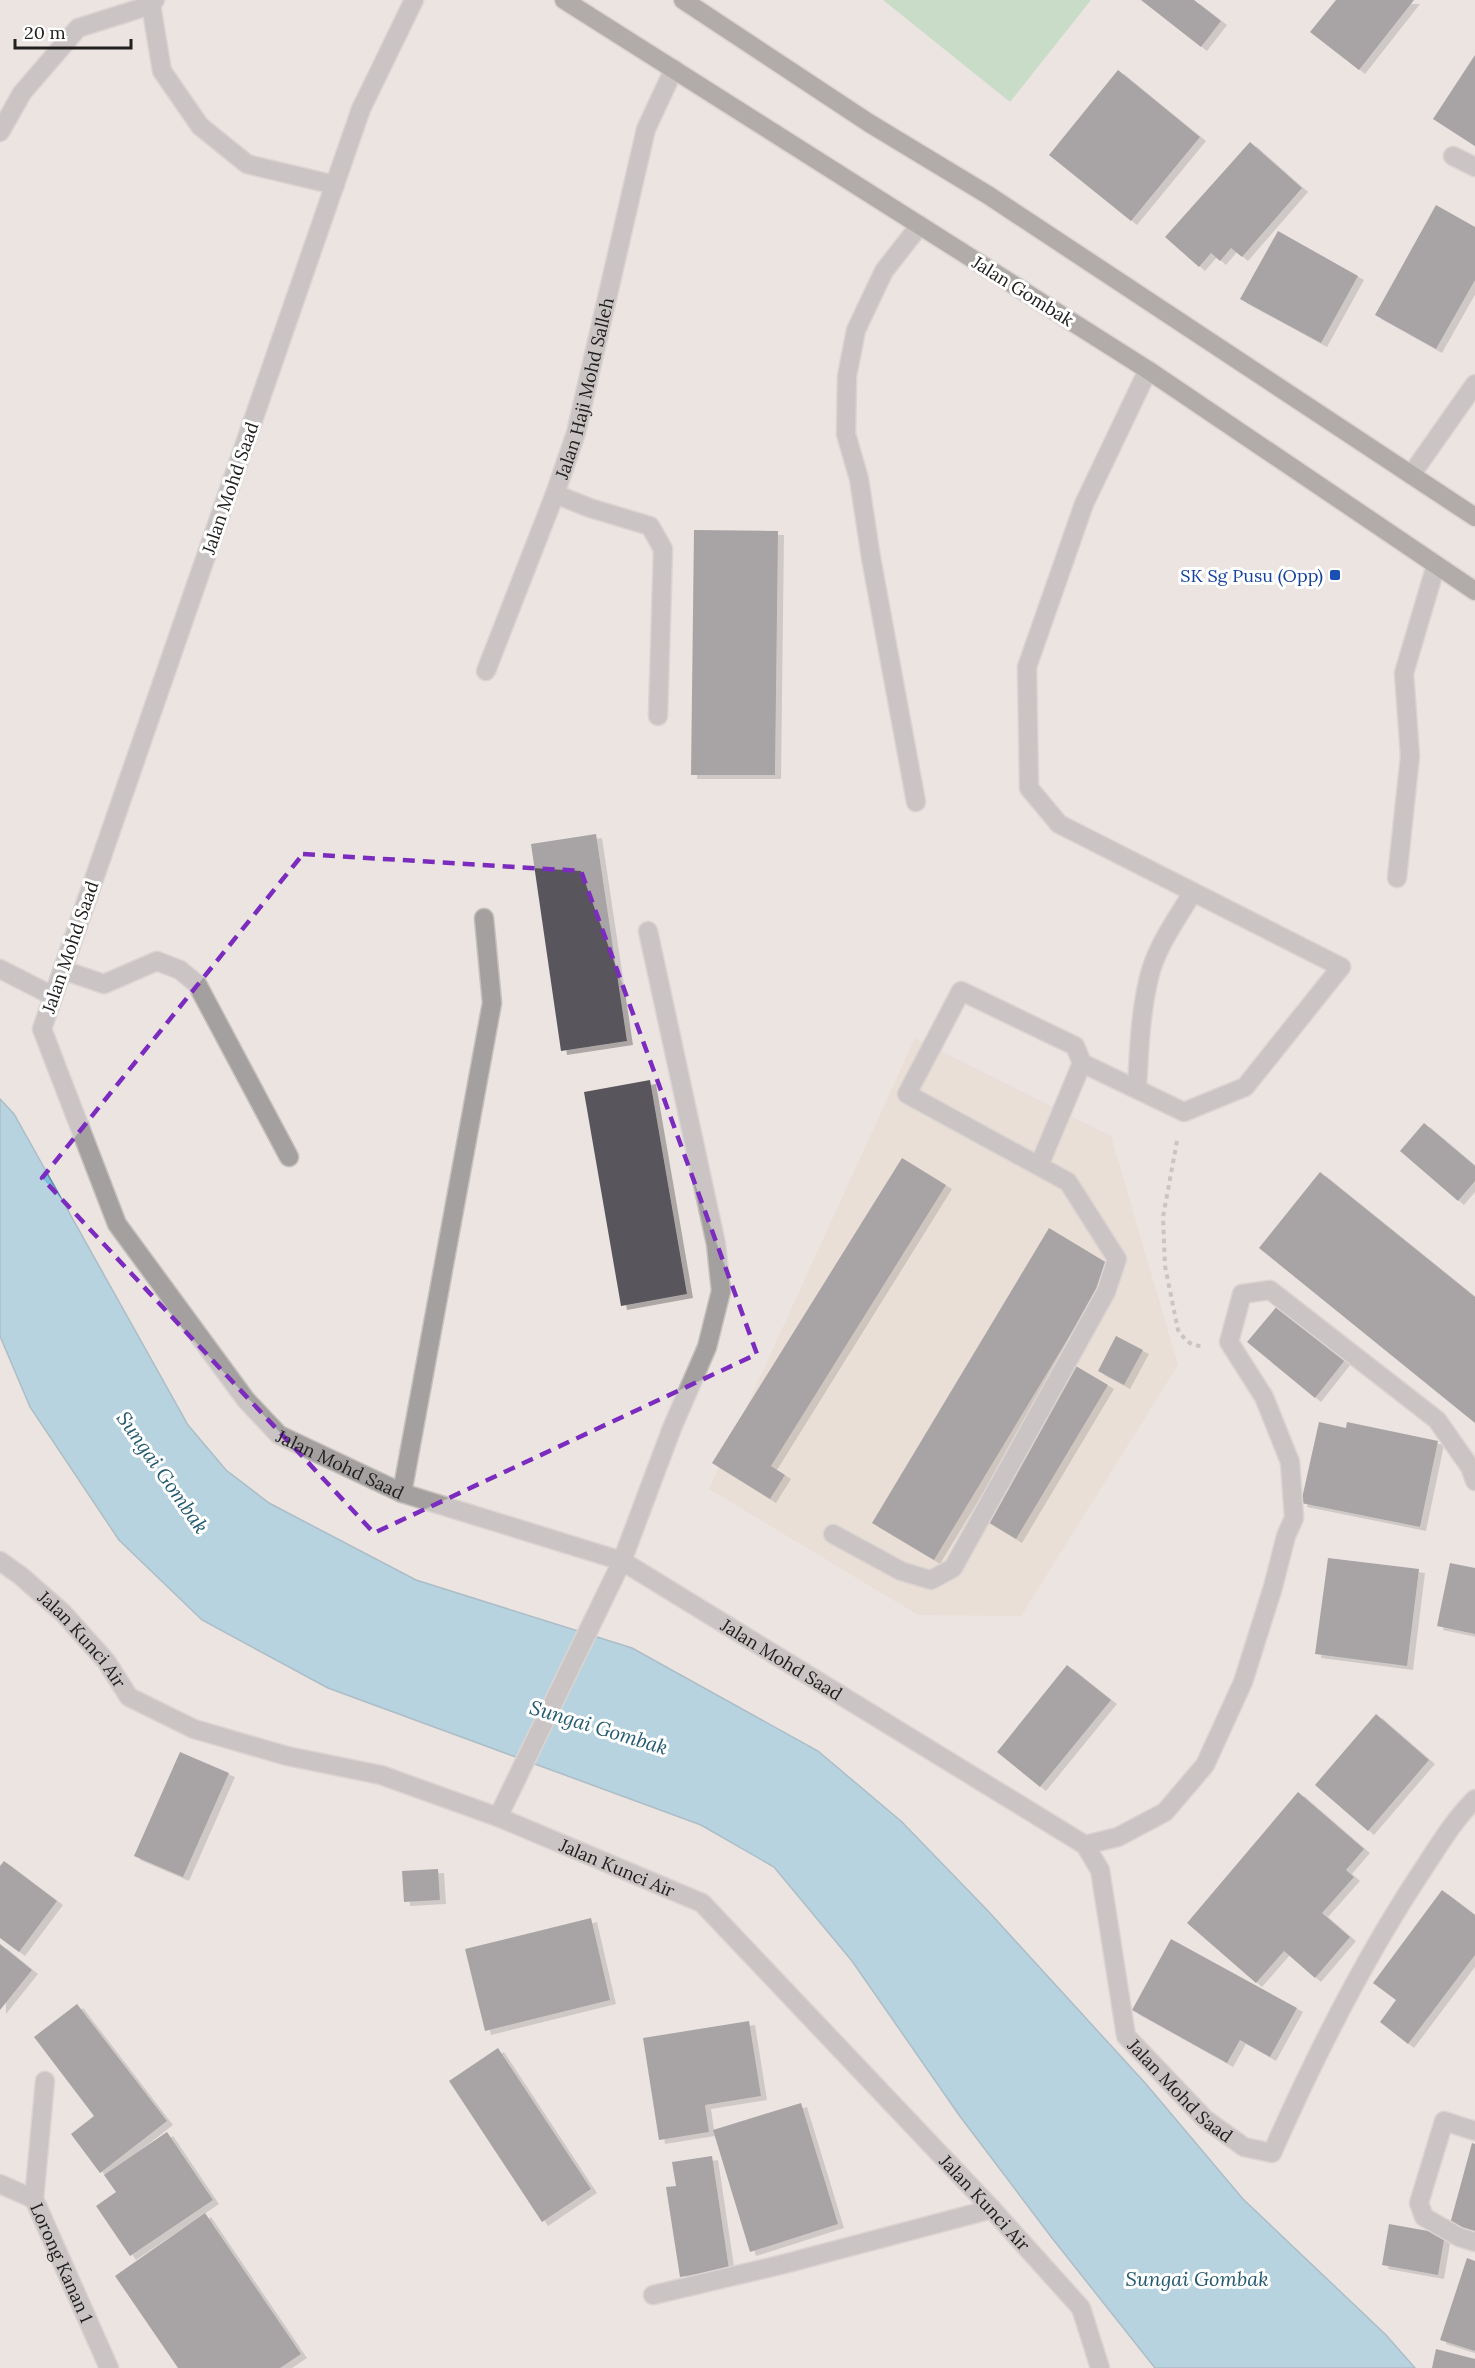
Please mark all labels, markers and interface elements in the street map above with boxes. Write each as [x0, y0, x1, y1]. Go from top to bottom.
scale bar [15, 12, 130, 50]
text: 20 m [24, 21, 66, 44]
street label: Jalan Gombak [967, 250, 1078, 331]
street label: Jalan Haji Mohd Salleh [549, 295, 618, 483]
street label: Jalan Mohd Saad [196, 419, 263, 558]
place label: SK Sg Pusu (Opp) [1180, 564, 1323, 587]
marker: SK Sg Pusu (Opp) [1328, 568, 1342, 582]
street label: Jalan Mohd Saad [36, 878, 103, 1017]
water label: Sungai Gombak [112, 1406, 214, 1538]
street label: Jalan Mohd Saad [272, 1424, 408, 1504]
street label: Jalan Kunci Air [33, 1584, 132, 1692]
street label: Jalan Mohd Saad [716, 1613, 847, 1705]
water label: Sungai Gombak [527, 1694, 671, 1760]
street label: Jalan Kunci Air [555, 1832, 679, 1902]
street label: Jalan Mohd Saad [1122, 2033, 1238, 2147]
street label: Jalan Kunci Air [934, 2149, 1035, 2256]
street label: Lorong Kanan 1 [26, 2199, 99, 2326]
water label: Sungai Gombak [1125, 2266, 1269, 2291]

